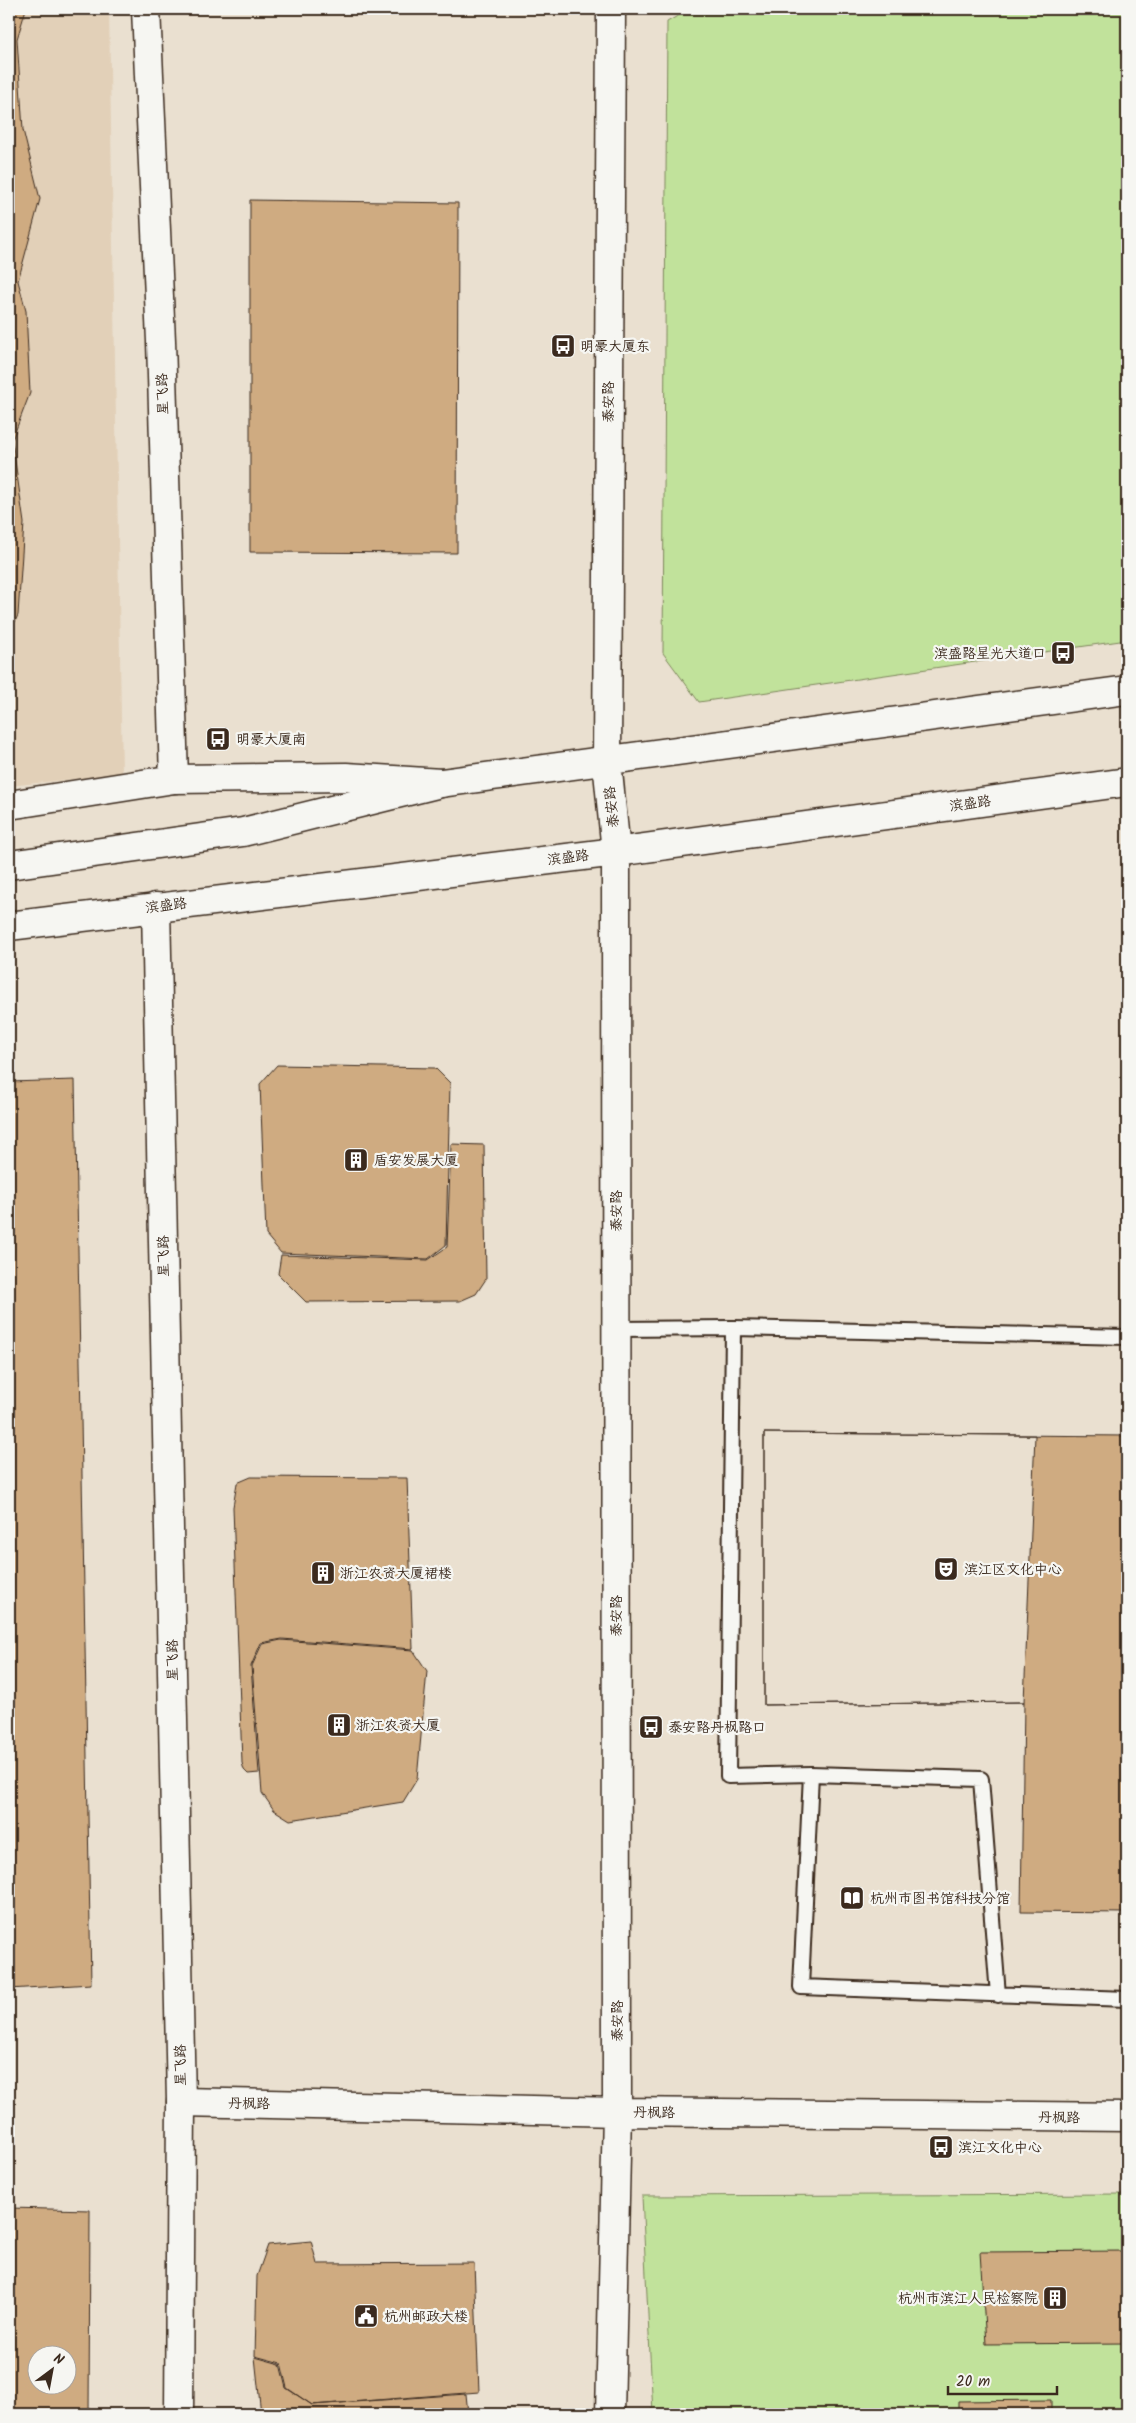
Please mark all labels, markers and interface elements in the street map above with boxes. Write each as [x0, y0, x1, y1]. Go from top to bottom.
bus stop icon: 明豪大厦东 [550, 333, 576, 359]
place label: 明豪大厦东 [580, 336, 650, 358]
street label: 星飞路 [151, 373, 175, 415]
street label: 泰安路 [598, 381, 620, 423]
bus stop icon: 滨盛路星光大道口 [1050, 640, 1076, 666]
place label: 滨盛路星光大道口 [934, 643, 1046, 665]
bus stop icon: 明豪大厦南 [205, 726, 231, 752]
place label: 明豪大厦南 [236, 729, 306, 751]
street label: 泰安路 [599, 785, 625, 829]
street label: 滨盛路 [948, 790, 992, 818]
street label: 滨盛路 [546, 845, 590, 871]
street label: 滨盛路 [144, 893, 188, 919]
building icon: 盾安发展大厦 [343, 1147, 369, 1173]
place label: 盾安发展大厦 [374, 1150, 458, 1172]
street label: 泰安路 [606, 1190, 628, 1232]
street label: 星飞路 [153, 1235, 175, 1277]
theatre icon: 滨江区文化中心 [933, 1556, 959, 1582]
place label: 滨江区文化中心 [964, 1559, 1062, 1581]
building icon: 浙江农资大厦裙楼 [310, 1560, 336, 1586]
place label: 浙江农资大厦裙楼 [340, 1563, 452, 1585]
street label: 泰安路 [606, 1595, 628, 1637]
street label: 星飞路 [162, 1639, 184, 1681]
building icon: 浙江农资大厦 [326, 1712, 352, 1738]
bus stop icon: 泰安路丹枫路口 [638, 1714, 664, 1740]
place label: 浙江农资大厦 [356, 1715, 440, 1737]
place label: 泰安路丹枫路口 [668, 1717, 766, 1739]
library icon: 杭州市图书馆科技分馆 [839, 1885, 865, 1911]
place label: 杭州市图书馆科技分馆 [870, 1888, 1010, 1910]
street label: 泰安路 [607, 2000, 629, 2042]
street label: 星飞路 [170, 2044, 192, 2086]
street label: 丹枫路 [228, 2093, 270, 2115]
street label: 丹枫路 [633, 2102, 675, 2124]
street label: 丹枫路 [1038, 2107, 1080, 2129]
bus stop icon: 滨江文化中心 [928, 2134, 954, 2160]
place label: 滨江文化中心 [958, 2137, 1042, 2159]
building icon: 杭州市滨江人民检察院 [1042, 2285, 1068, 2311]
place label: 杭州市滨江人民检察院 [898, 2288, 1038, 2310]
public building icon: 杭州邮政大楼 [353, 2303, 379, 2329]
place label: 杭州邮政大楼 [384, 2306, 468, 2328]
north arrow [28, 2346, 78, 2396]
text: N [49, 2348, 68, 2372]
scale bar [948, 2363, 1057, 2395]
text: 20 m [956, 2370, 990, 2394]

